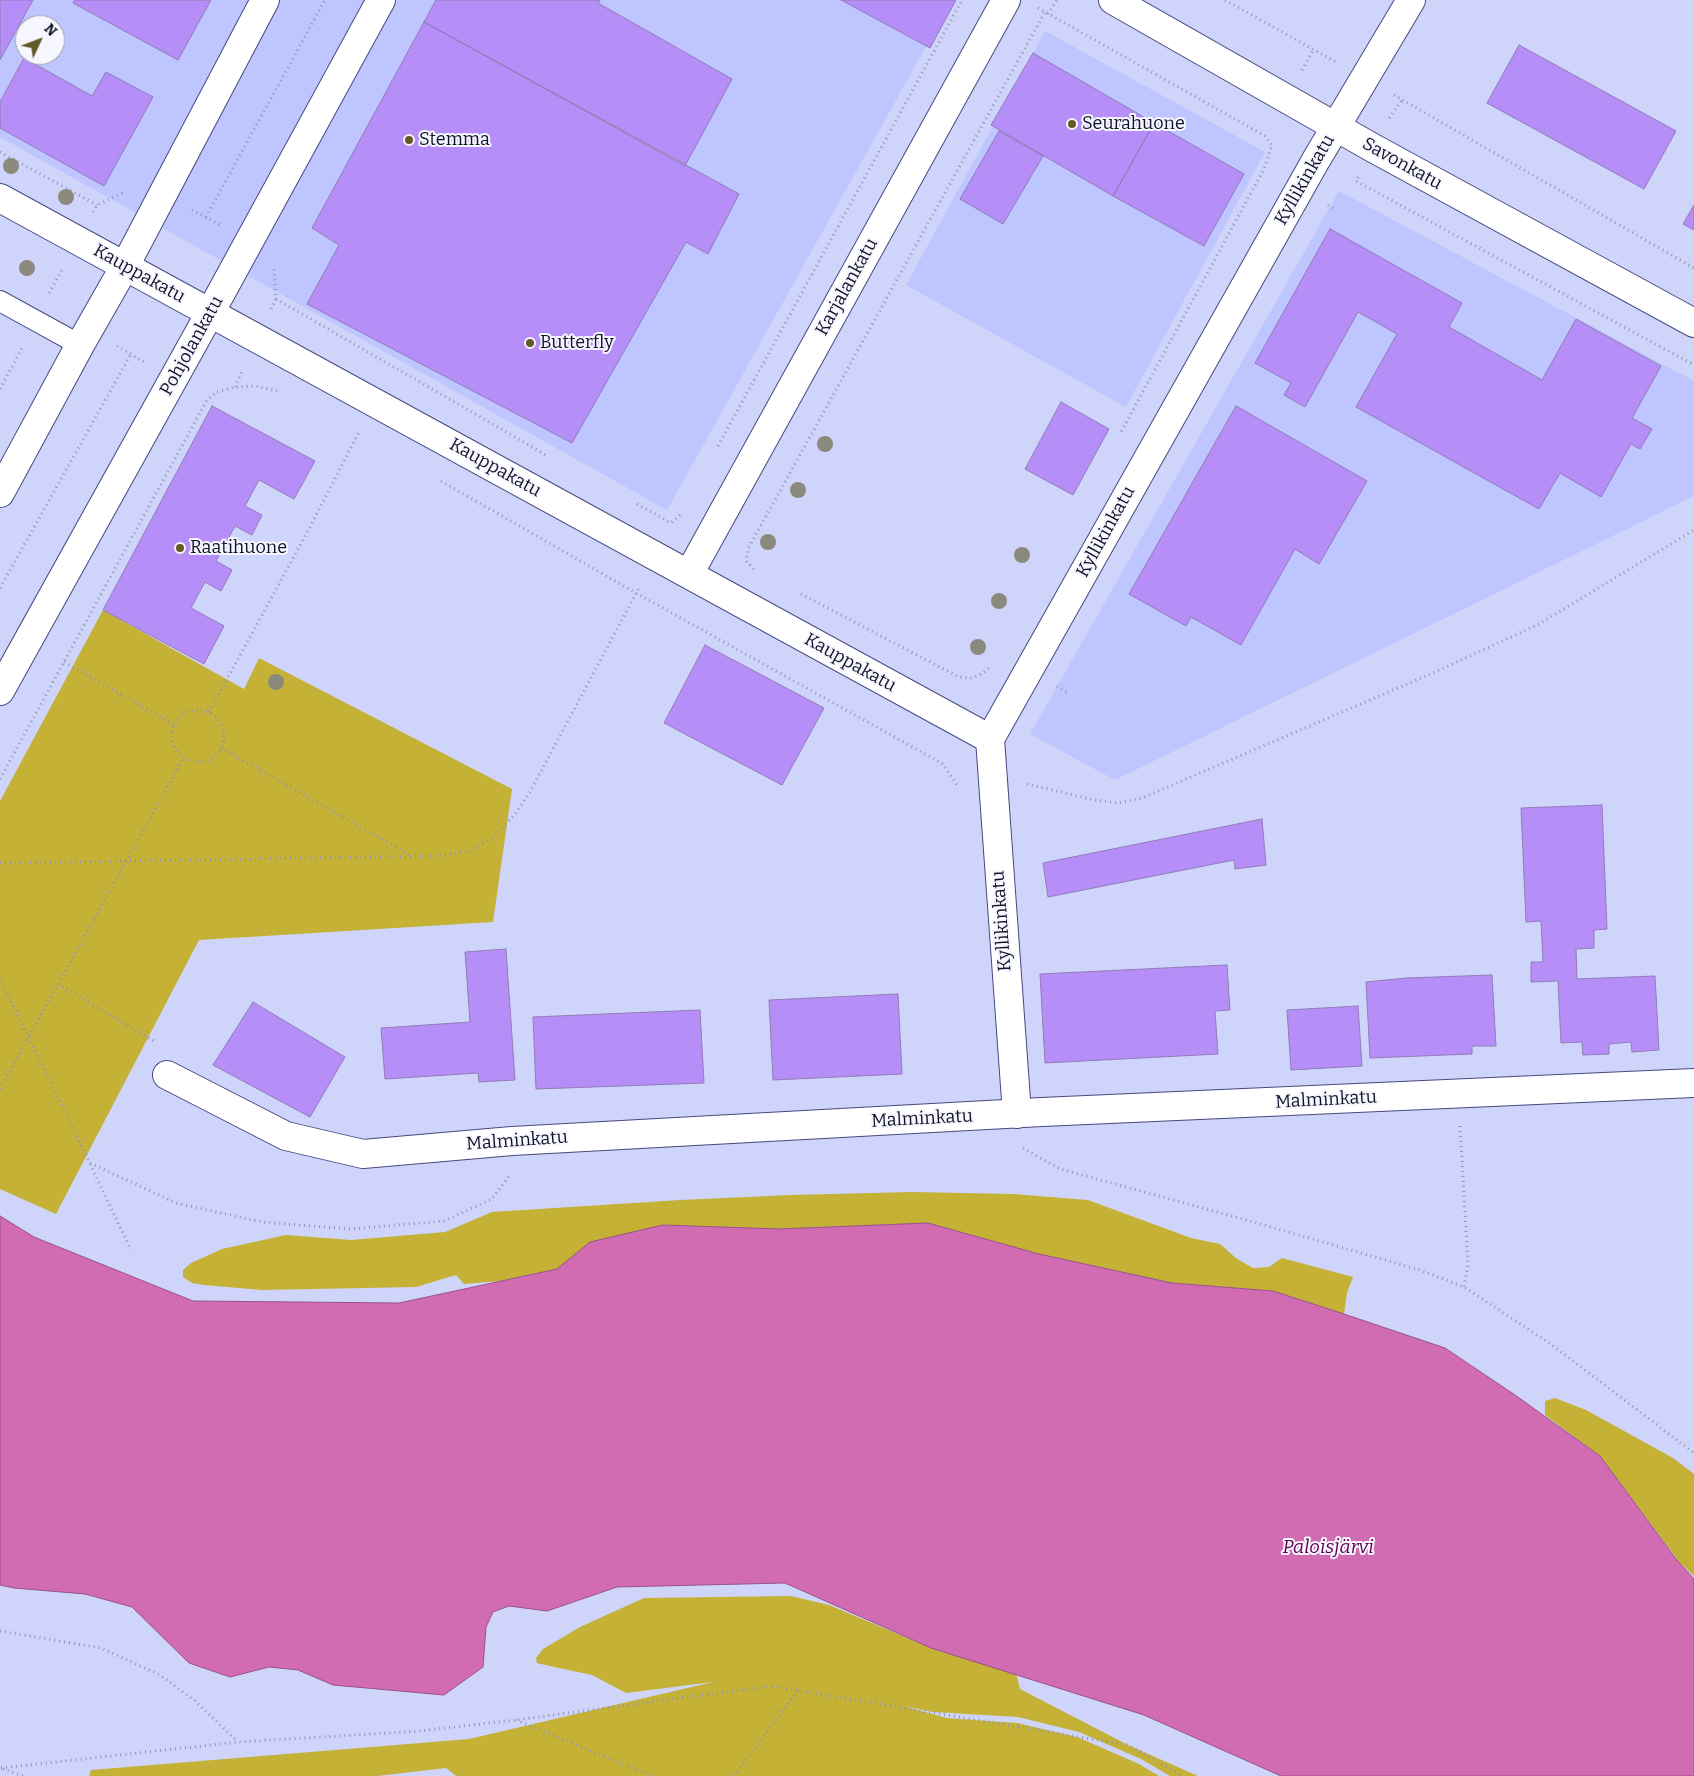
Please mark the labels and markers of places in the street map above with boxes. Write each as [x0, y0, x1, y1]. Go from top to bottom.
place label: Seurahuone [1082, 113, 1185, 135]
marker: Seurahuone [1066, 118, 1078, 130]
place label: Stemma [419, 129, 490, 151]
marker: Stemma [403, 134, 415, 146]
place label: Butterfly [540, 332, 614, 354]
marker: Butterfly [524, 337, 536, 349]
place label: Raatihuone [190, 537, 287, 559]
marker: Raatihuone [174, 542, 186, 554]

